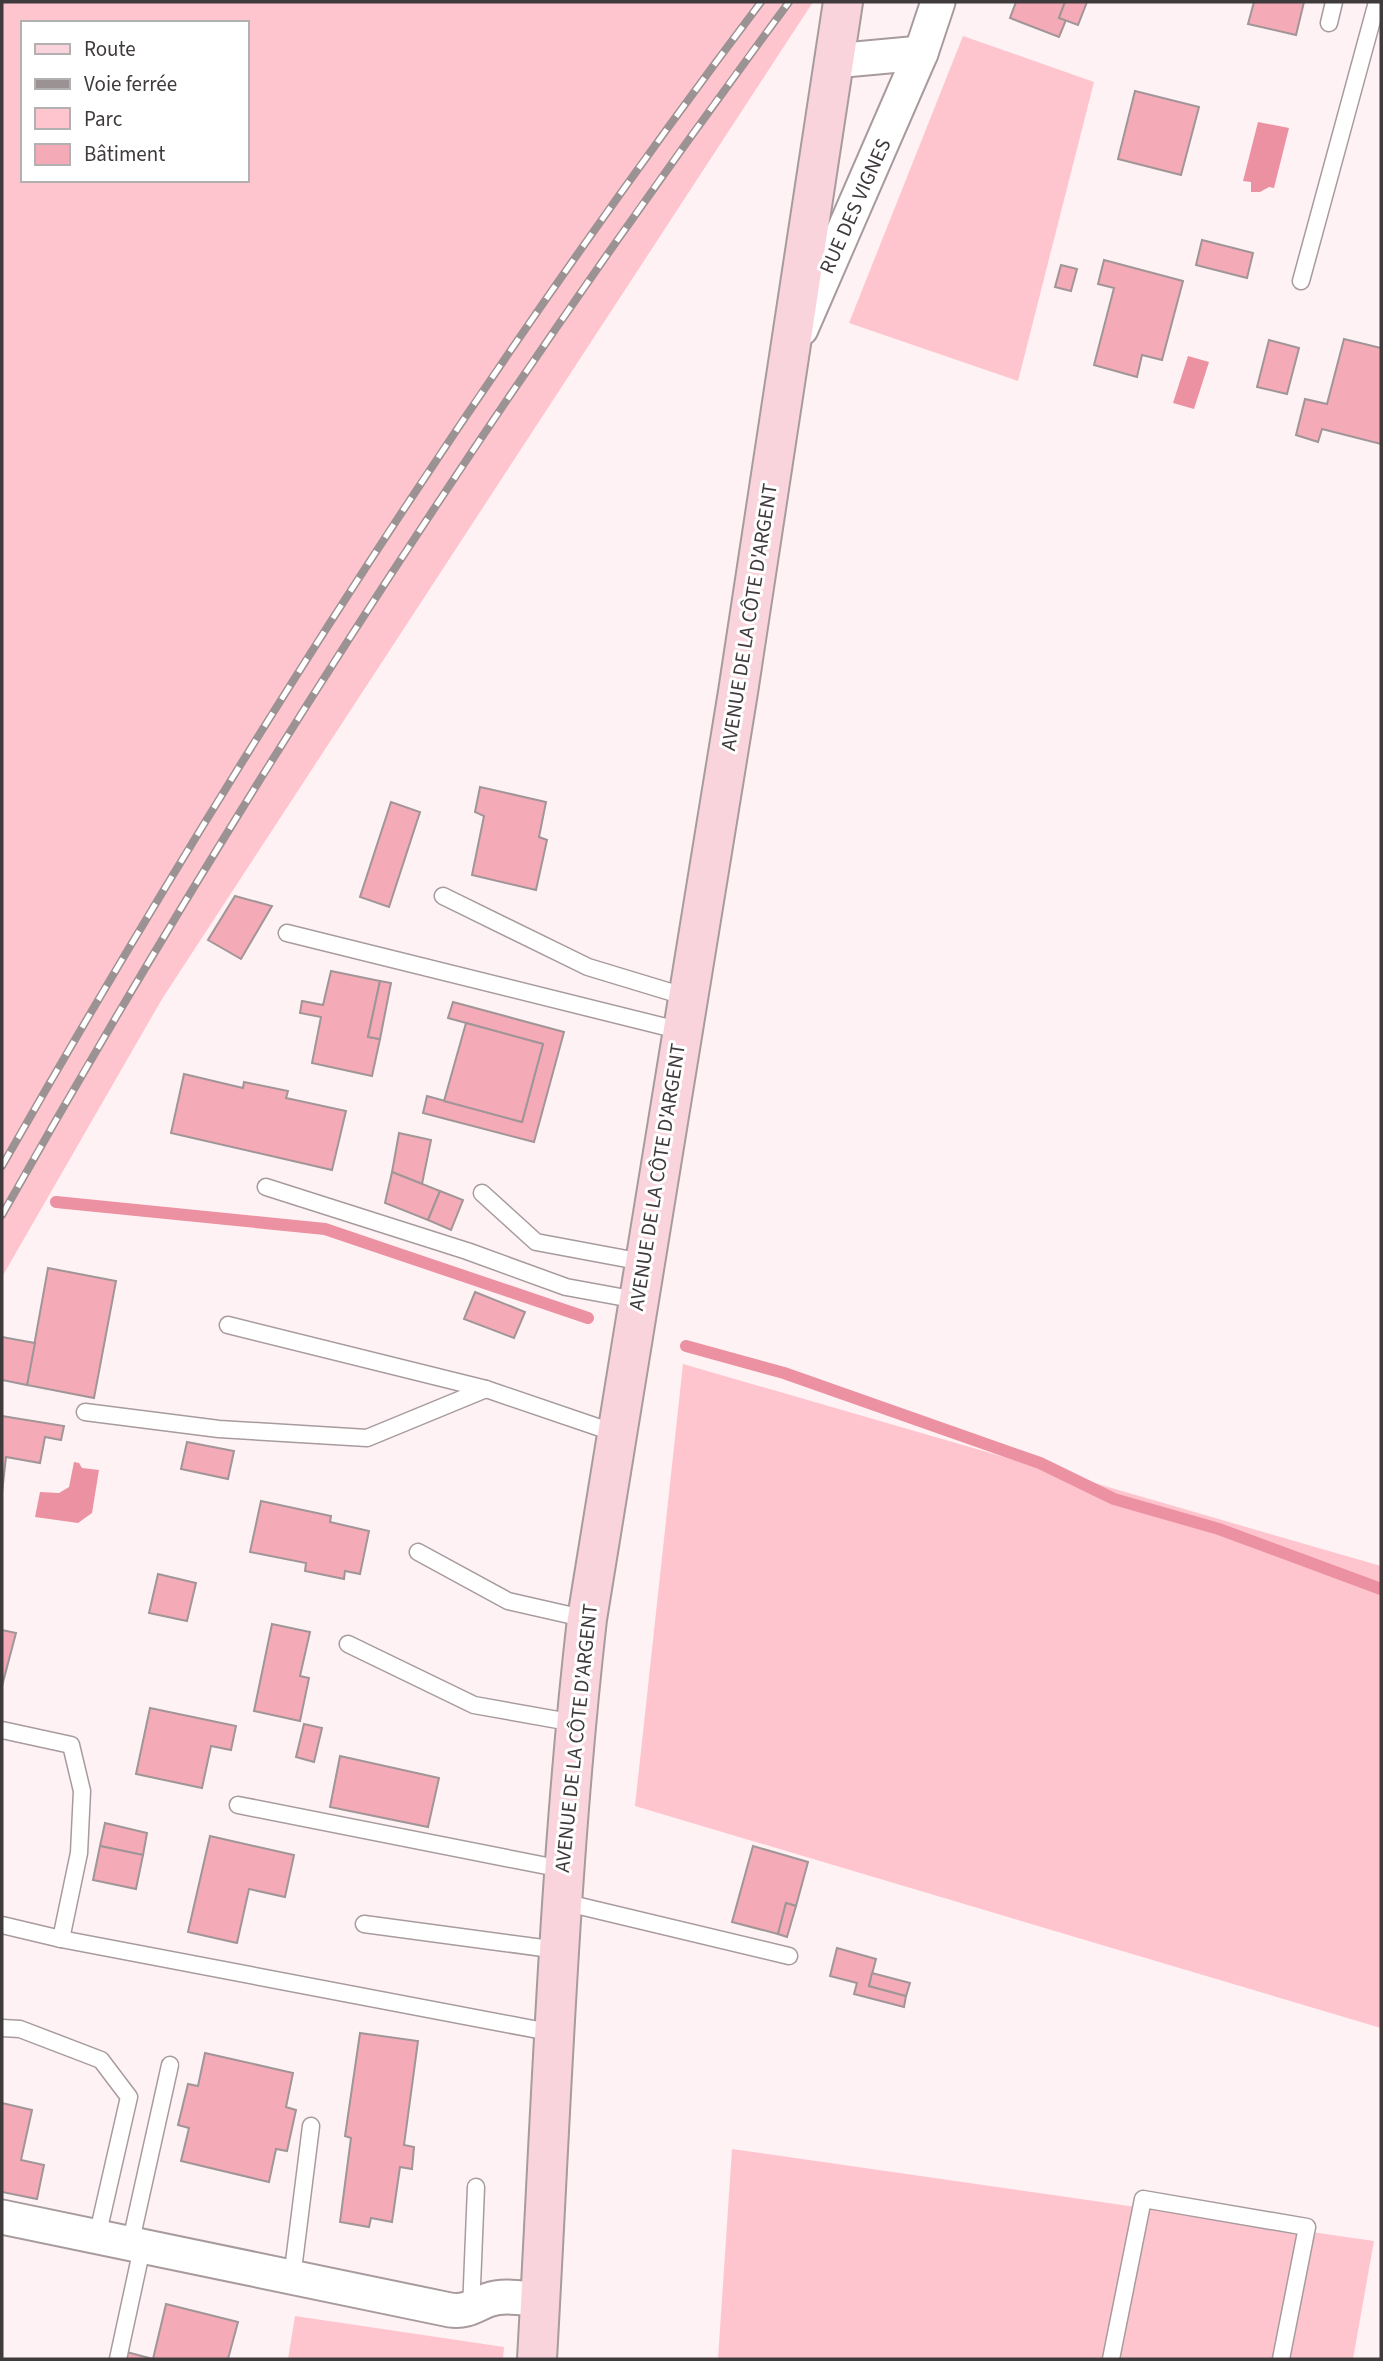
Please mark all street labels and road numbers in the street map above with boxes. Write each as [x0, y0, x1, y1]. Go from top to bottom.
street label: RUE DES VIGNES [812, 134, 898, 278]
street label: AVENUE DE LA CÔTE D'ARGENT [713, 481, 785, 753]
street label: AVENUE DE LA CÔTE D'ARGENT [621, 1041, 693, 1313]
street label: AVENUE DE LA CÔTE D'ARGENT [547, 1602, 605, 1874]

